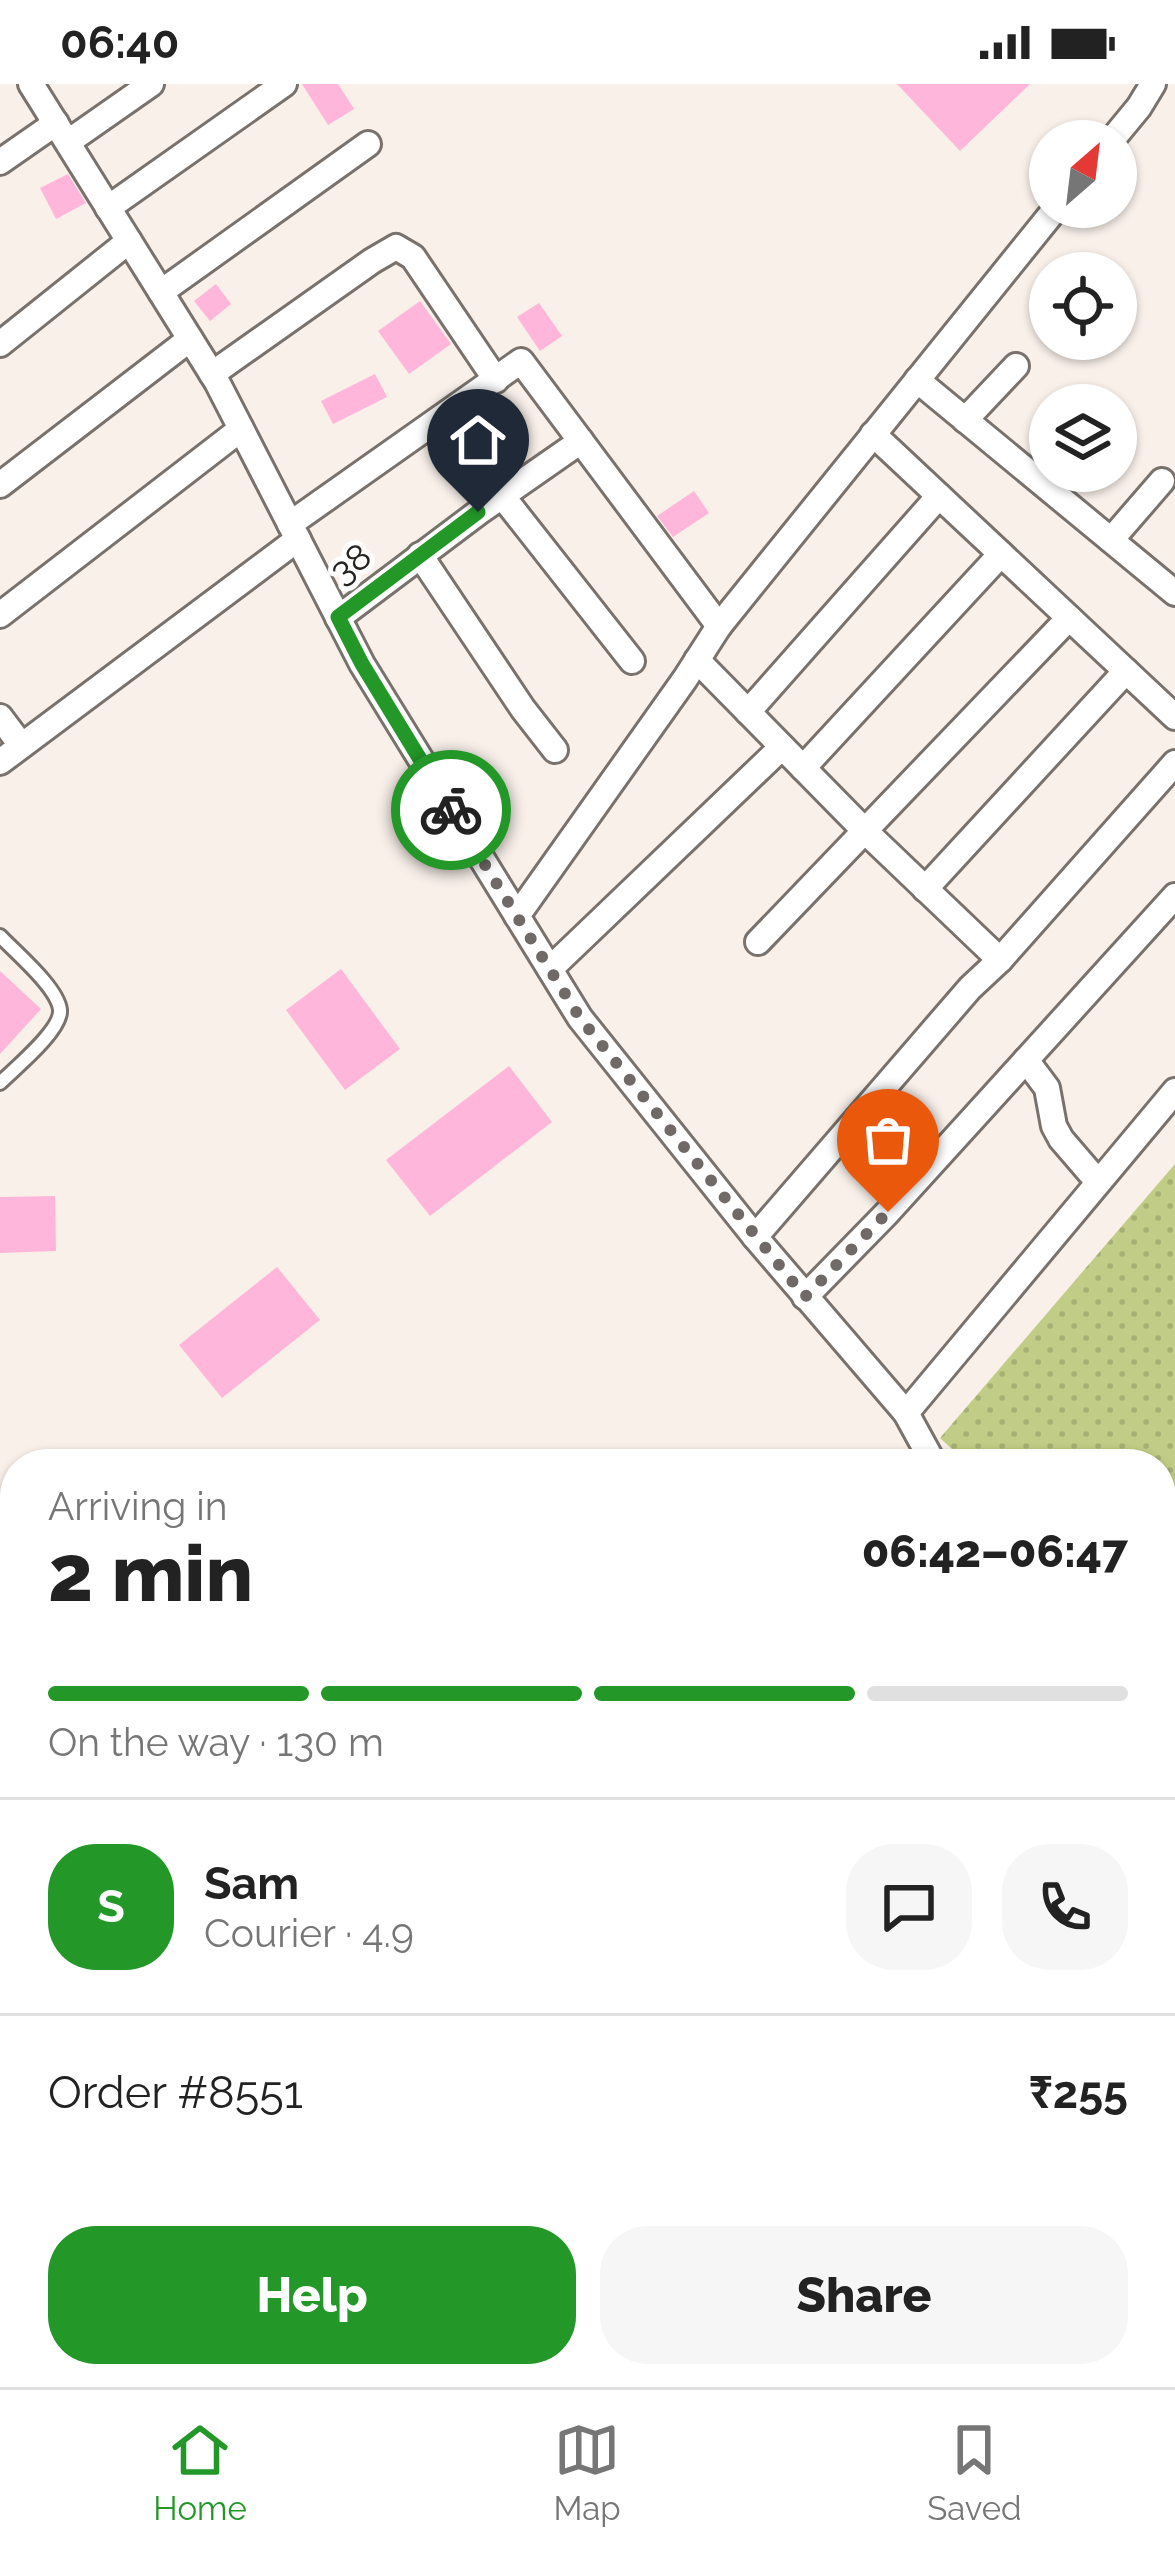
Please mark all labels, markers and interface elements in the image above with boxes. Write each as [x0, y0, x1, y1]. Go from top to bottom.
text: 06:40 [60, 16, 179, 69]
north arrow [1029, 120, 1137, 228]
map controls [1029, 120, 1137, 492]
button: locate [1029, 252, 1137, 360]
button: layers [1029, 384, 1137, 492]
pin [427, 389, 529, 512]
icon: home [445, 407, 511, 473]
street label: 38 [321, 534, 379, 592]
courier [391, 750, 511, 870]
icon: bike [418, 777, 484, 843]
pin [837, 1089, 939, 1212]
icon: bag [855, 1107, 921, 1173]
text: Arriving in [48, 1483, 228, 1529]
text: 06:42–06:47 [862, 1525, 1128, 1578]
text: 2 min [48, 1528, 253, 1619]
text: On the way · 130 m [48, 1719, 384, 1765]
button: chat [846, 1844, 972, 1970]
button: phone [1002, 1844, 1128, 1970]
text: Sam [204, 1857, 299, 1910]
text: S [97, 1880, 125, 1933]
text: Courier · 4.9 [204, 1910, 414, 1956]
text: Order #8551 [48, 2066, 303, 2119]
text: ₹255 [1029, 2066, 1128, 2119]
button: Help [48, 2226, 576, 2364]
button: Share [600, 2226, 1128, 2364]
tab: Home [153, 2417, 247, 2528]
tab: Map [553, 2417, 621, 2528]
tab: Saved [927, 2417, 1022, 2528]

